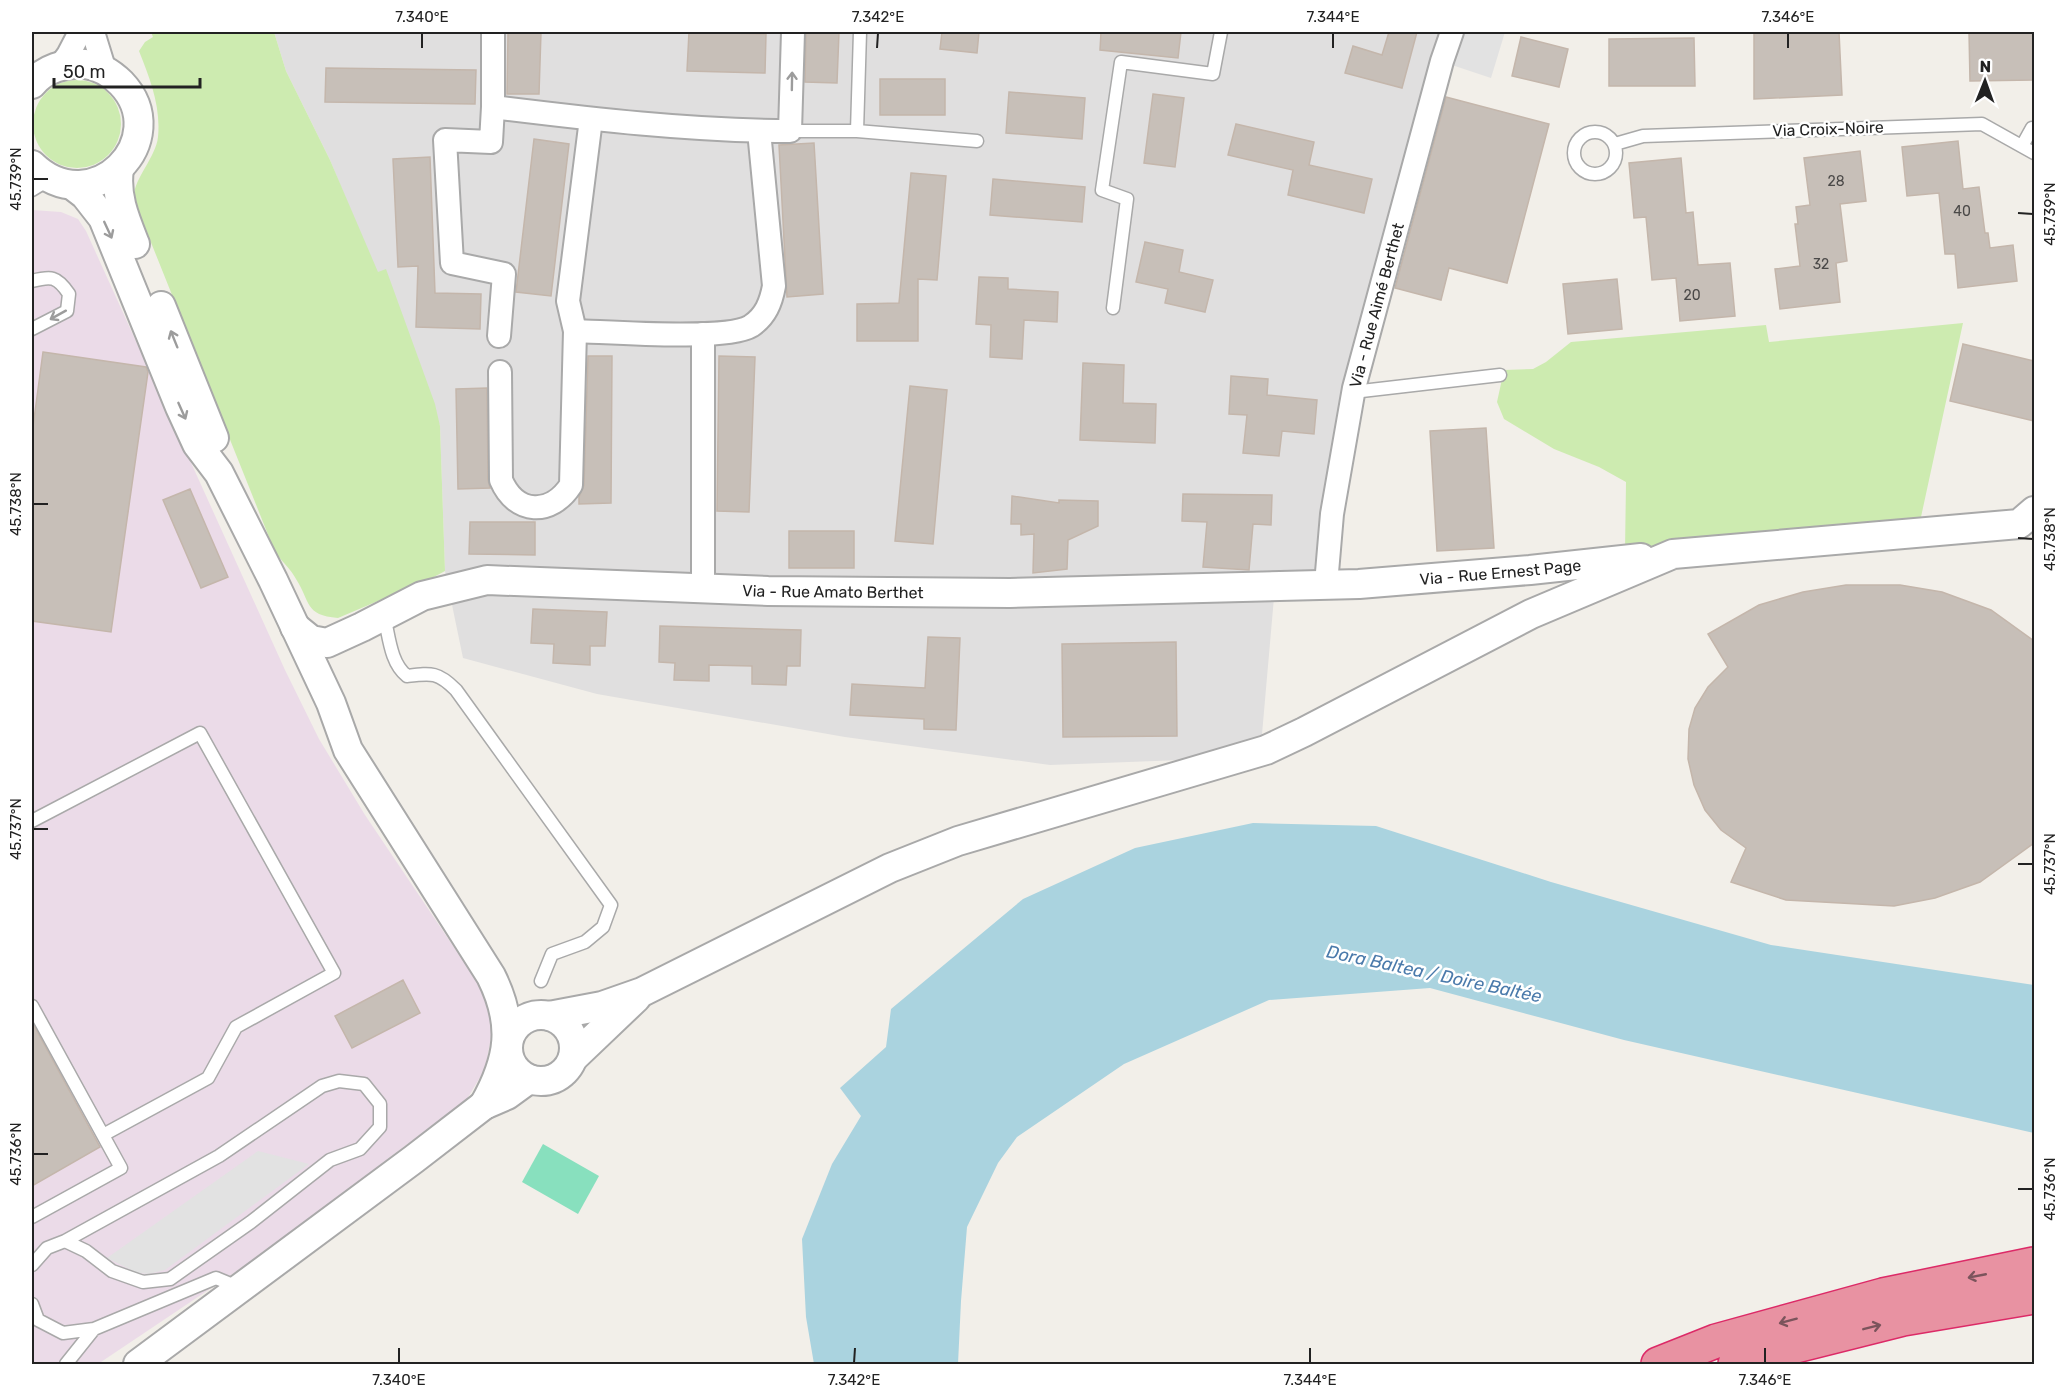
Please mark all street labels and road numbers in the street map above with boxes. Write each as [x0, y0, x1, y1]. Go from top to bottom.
street label: Via Croix-Noire [1772, 118, 1884, 140]
street label: Via - Rue Aimé Berthet [1345, 221, 1408, 390]
street label: Via - Rue Ernest Page [1419, 555, 1582, 589]
street label: Via - Rue Amato Berthet [742, 580, 924, 602]

